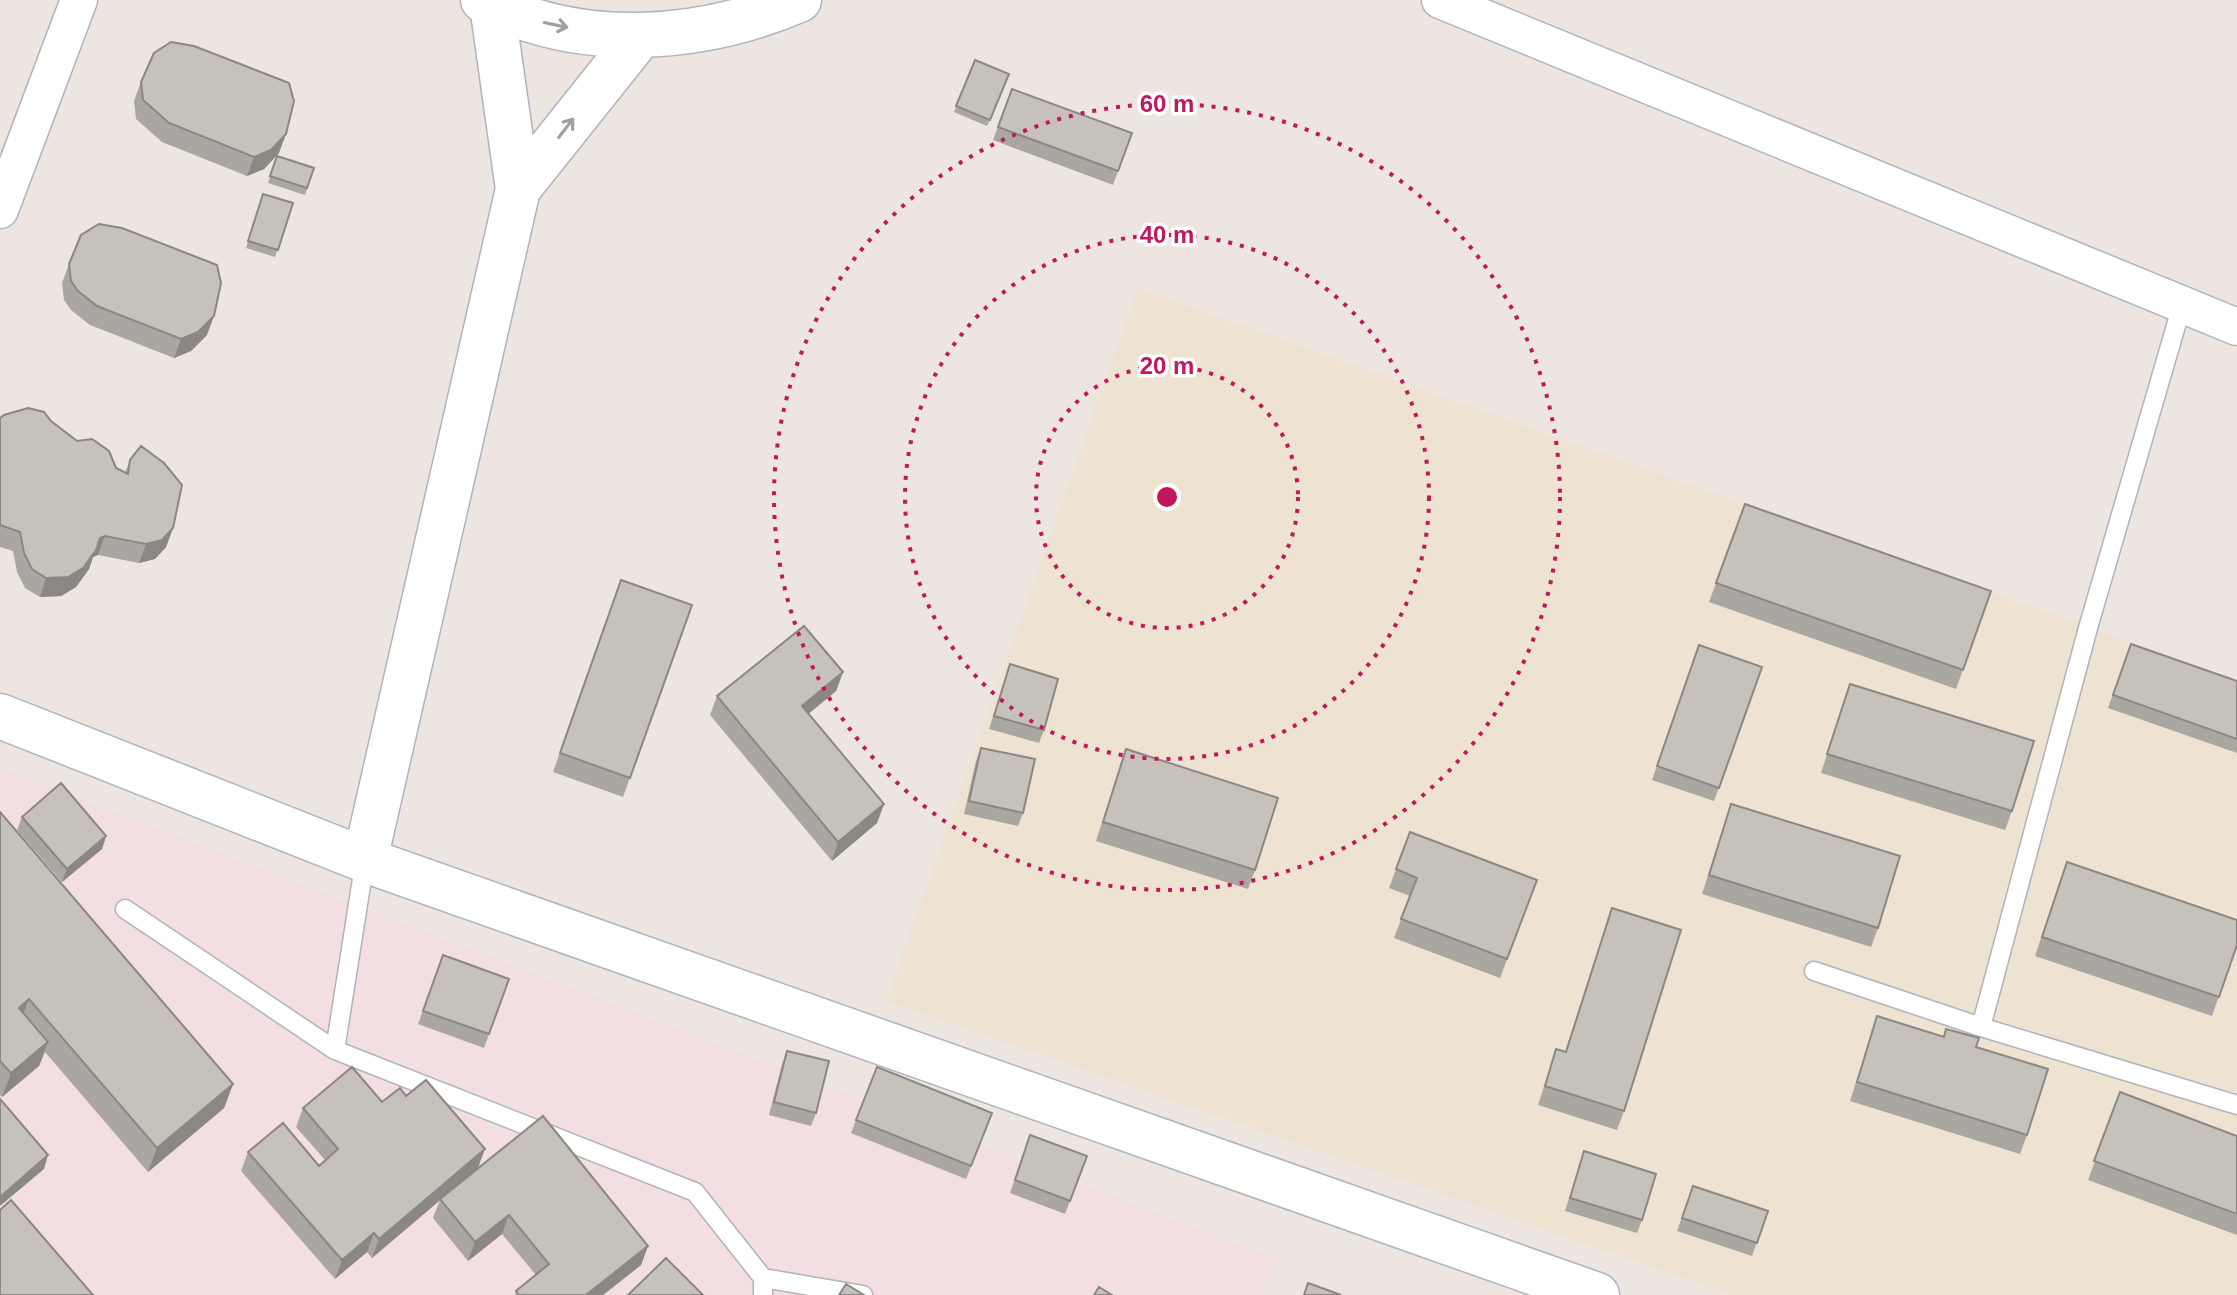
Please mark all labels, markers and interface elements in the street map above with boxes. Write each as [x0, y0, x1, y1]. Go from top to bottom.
one-way arrow [543, 18, 569, 33]
text: 60 m [1140, 90, 1194, 117]
one-way arrow [557, 118, 575, 139]
text: 40 m [1140, 221, 1194, 248]
text: 20 m [1140, 352, 1194, 379]
centre of rings [1153, 483, 1181, 511]

